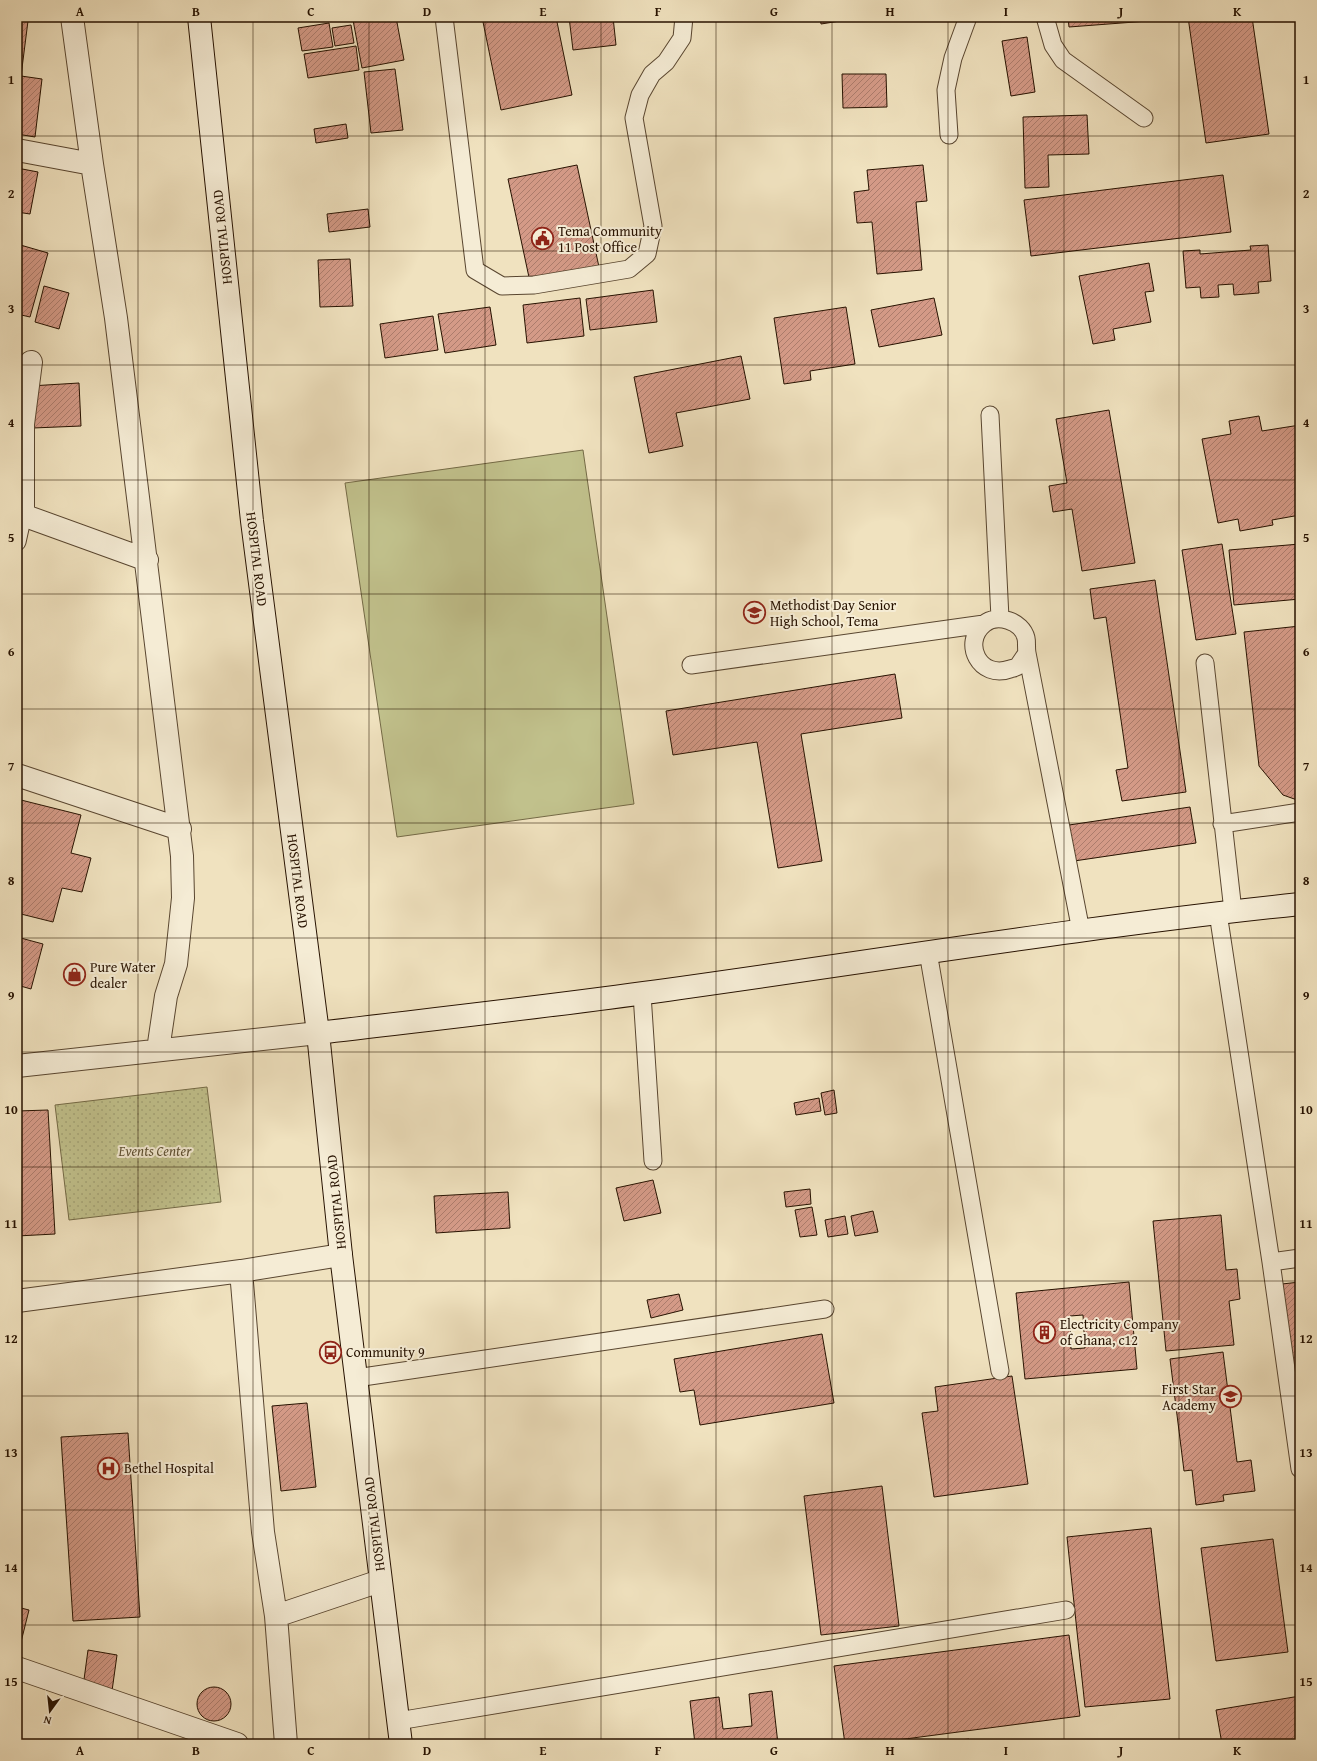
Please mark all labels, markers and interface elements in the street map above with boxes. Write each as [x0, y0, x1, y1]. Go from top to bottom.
text: A [76, 2, 85, 21]
text: B [192, 2, 200, 21]
text: C [307, 2, 315, 21]
text: D [423, 2, 431, 21]
text: E [540, 2, 547, 21]
text: F [655, 2, 662, 21]
text: G [770, 2, 778, 21]
text: H [885, 2, 895, 21]
text: I [1004, 2, 1008, 21]
text: J [1117, 2, 1124, 21]
text: K [1233, 2, 1242, 21]
text: 1 [8, 70, 14, 89]
text: 1 [1303, 70, 1309, 89]
text: 2 [8, 184, 15, 203]
text: 2 [1303, 184, 1310, 203]
street label: HOSPITAL ROAD [207, 189, 237, 285]
place label: Tema Community 11 Post Office [558, 221, 662, 257]
public building icon: Tema Community 11 Post Office [529, 226, 555, 252]
text: 3 [8, 299, 14, 318]
text: 3 [1303, 299, 1309, 318]
text: 4 [8, 413, 15, 432]
text: 4 [1303, 413, 1310, 432]
street label: HOSPITAL ROAD [241, 511, 273, 607]
text: 5 [8, 528, 15, 547]
text: 5 [1303, 528, 1310, 547]
place label: Methodist Day Senior High School, Tema [770, 595, 896, 631]
school or university icon: Methodist Day Senior High School, Tema [742, 600, 768, 626]
text: 6 [8, 642, 15, 661]
text: 6 [1303, 642, 1310, 661]
text: 7 [8, 757, 15, 776]
text: 7 [1303, 757, 1310, 776]
street label: HOSPITAL ROAD [282, 833, 314, 929]
text: 8 [8, 871, 15, 890]
text: 8 [1303, 871, 1310, 890]
place label: Pure Water dealer [90, 957, 156, 993]
shop icon: Pure Water dealer [62, 962, 88, 988]
text: 9 [8, 986, 15, 1005]
text: 9 [1303, 986, 1310, 1005]
text: 10 [4, 1100, 18, 1119]
text: 10 [1299, 1100, 1313, 1119]
park label: Events Center [118, 1141, 192, 1161]
street label: HOSPITAL ROAD [321, 1154, 351, 1250]
text: 11 [4, 1214, 18, 1233]
text: 11 [1299, 1214, 1313, 1233]
place label: Electricity Company of Ghana, c12 [1060, 1314, 1179, 1350]
building icon: Electricity Company of Ghana, c12 [1032, 1319, 1058, 1345]
text: 12 [4, 1329, 18, 1348]
text: 12 [1299, 1329, 1313, 1348]
bus stop icon: Community 9 [318, 1339, 344, 1365]
place label: Community 9 [346, 1342, 425, 1362]
place label: First Star Academy [1162, 1379, 1216, 1415]
school or university icon: First Star Academy [1218, 1384, 1244, 1410]
text: 13 [4, 1443, 18, 1462]
text: 13 [1299, 1443, 1313, 1462]
hospital icon: Bethel Hospital [95, 1455, 121, 1481]
place label: Bethel Hospital [124, 1458, 214, 1478]
street label: HOSPITAL ROAD [358, 1476, 390, 1572]
text: 14 [4, 1558, 18, 1577]
text: 14 [1299, 1558, 1313, 1577]
text: 15 [4, 1672, 18, 1691]
text: 15 [1299, 1672, 1313, 1691]
north arrow [30, 1691, 70, 1731]
text: N [41, 1712, 53, 1729]
text: A [76, 1741, 85, 1760]
text: B [192, 1741, 200, 1760]
text: C [307, 1741, 315, 1760]
text: D [423, 1741, 431, 1760]
text: E [540, 1741, 547, 1760]
text: F [655, 1741, 662, 1760]
text: G [770, 1741, 778, 1760]
text: H [885, 1741, 895, 1760]
text: I [1004, 1741, 1008, 1760]
text: J [1117, 1741, 1124, 1760]
text: K [1233, 1741, 1242, 1760]

